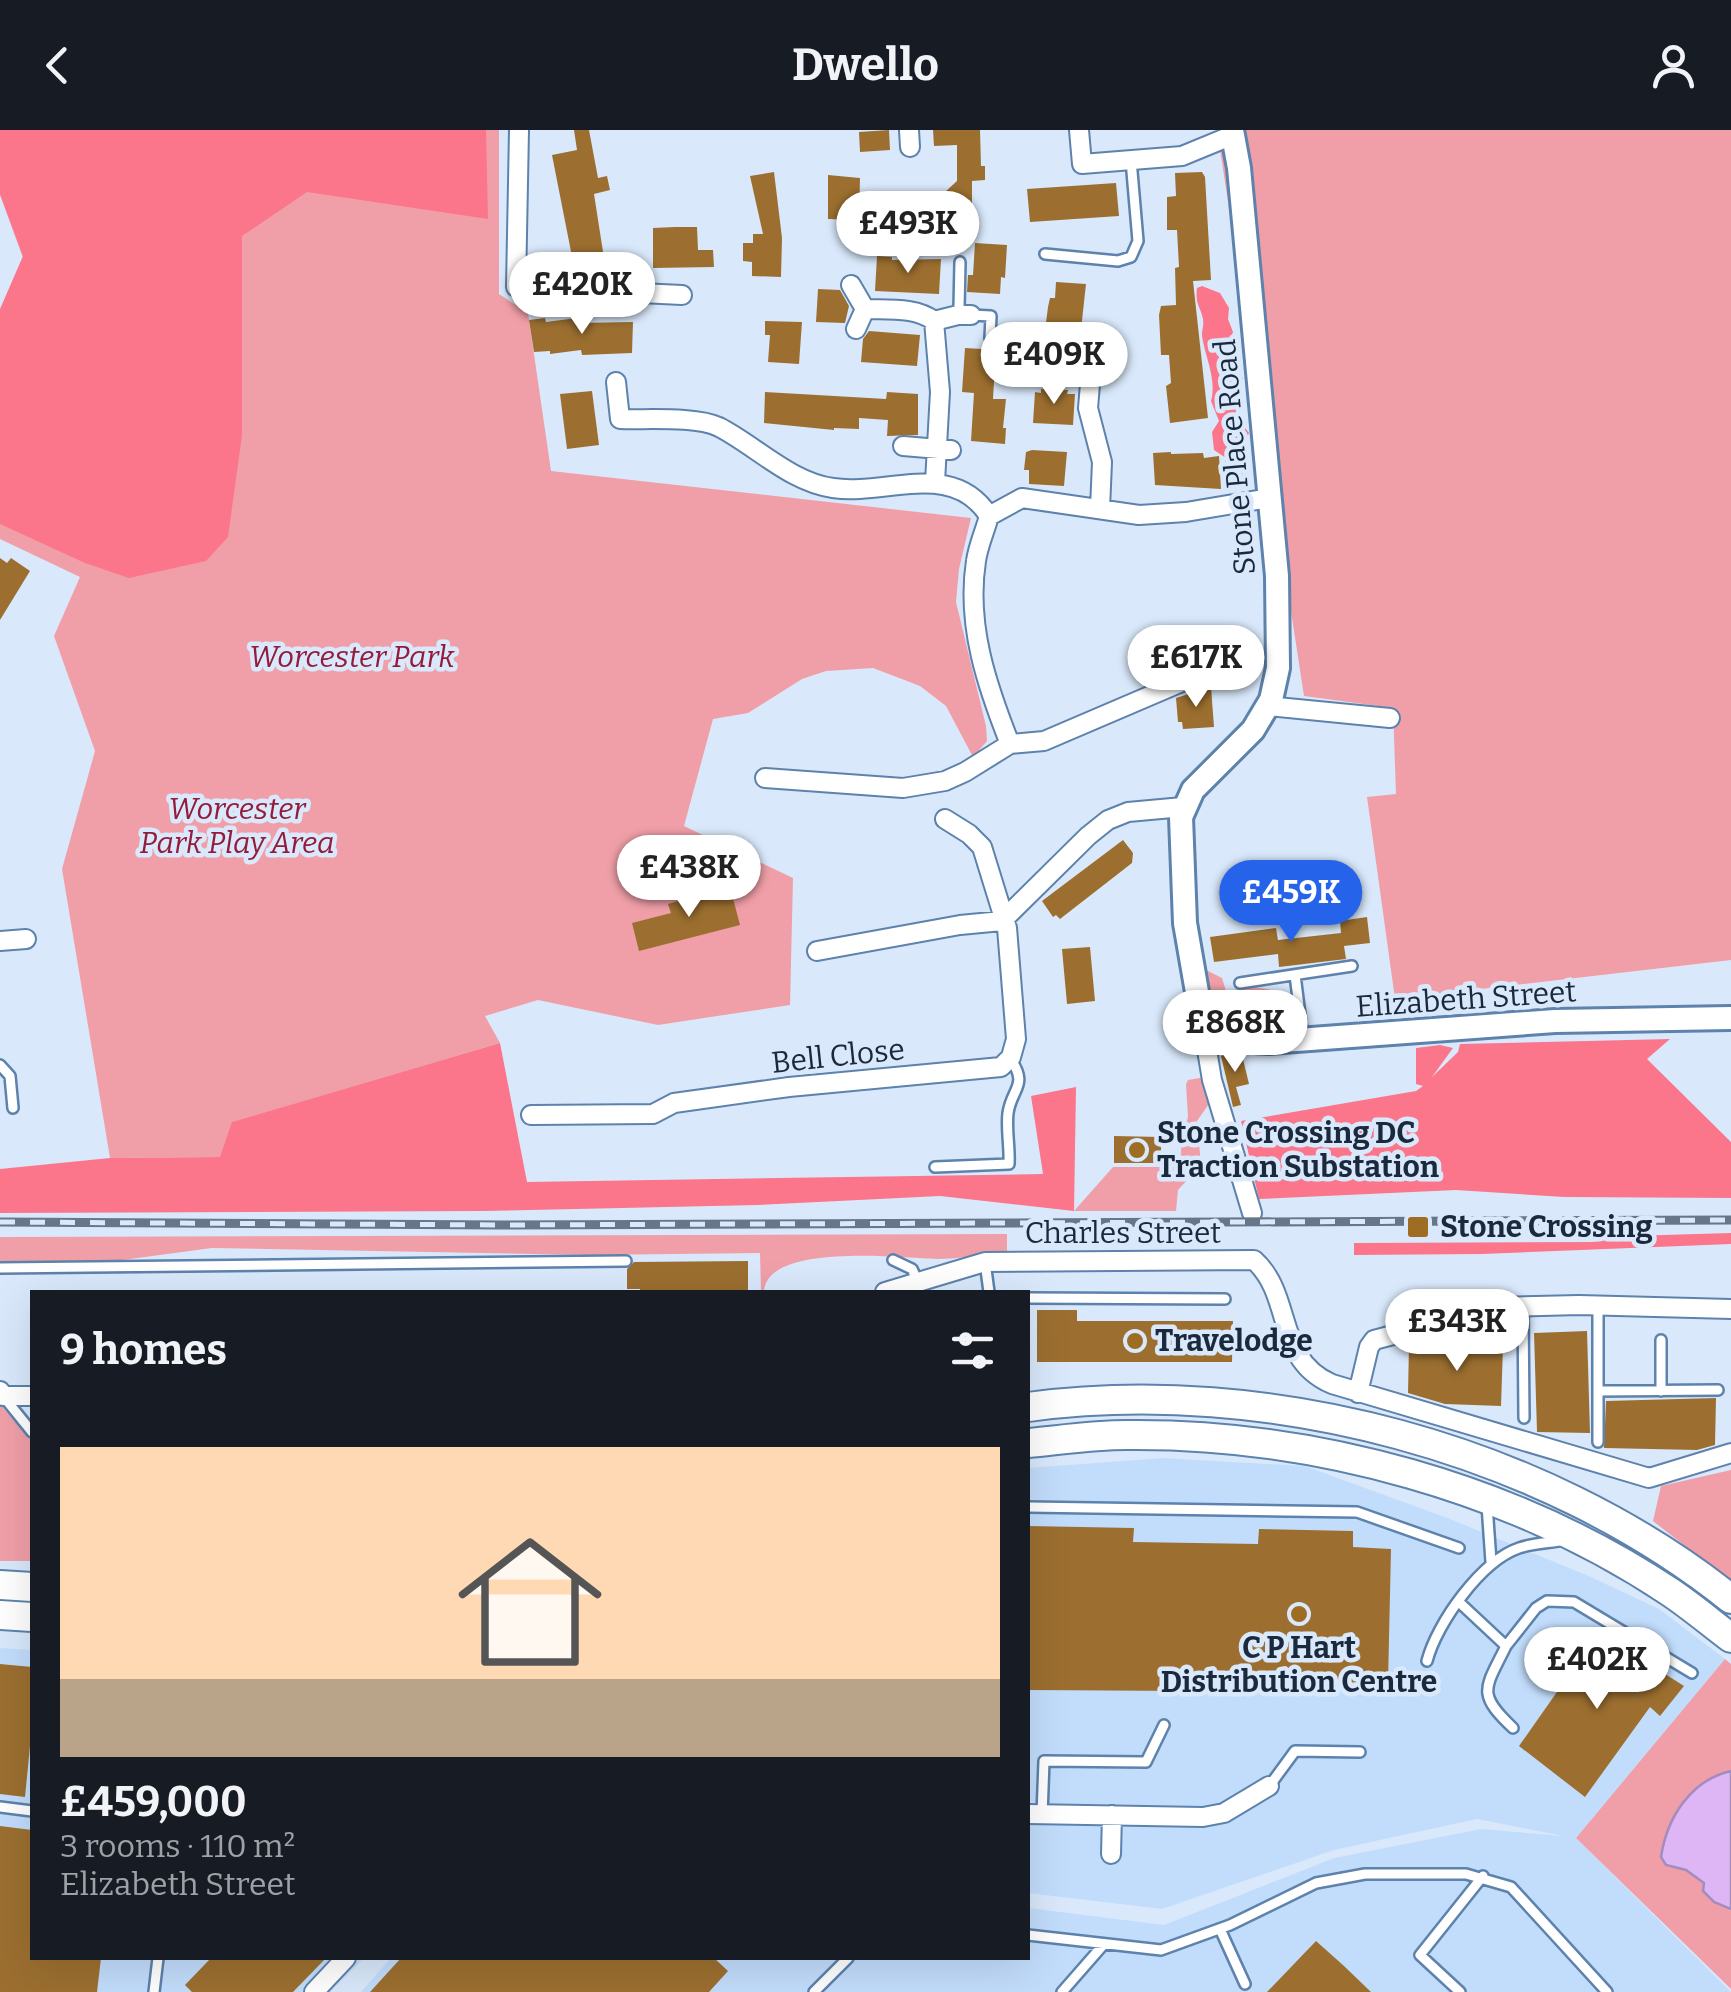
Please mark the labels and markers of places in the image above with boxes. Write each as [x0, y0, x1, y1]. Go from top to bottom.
pin: £493K [838, 191, 978, 276]
pin: £420K [512, 252, 652, 337]
pin: £409K [984, 322, 1124, 407]
pin: £617K [1126, 625, 1266, 710]
pin: £438K [619, 835, 759, 920]
pin: £459K [1221, 860, 1361, 945]
pin: £868K [1165, 990, 1305, 1075]
place label: Stone Crossing DC Traction Substation [1157, 1115, 1440, 1185]
marker: Stone Crossing DC Traction Substation [1126, 1139, 1148, 1161]
place label: Stone Crossing [1440, 1209, 1653, 1245]
marker: Stone Crossing [1405, 1214, 1431, 1240]
pin: £343K [1387, 1289, 1527, 1374]
place label: Travelodge [1155, 1323, 1313, 1359]
marker: Travelodge [1124, 1330, 1146, 1352]
marker: C P Hart Distribution Centre [1288, 1603, 1310, 1625]
pin: £402K [1527, 1627, 1667, 1712]
place label: C P Hart Distribution Centre [1161, 1630, 1437, 1700]

